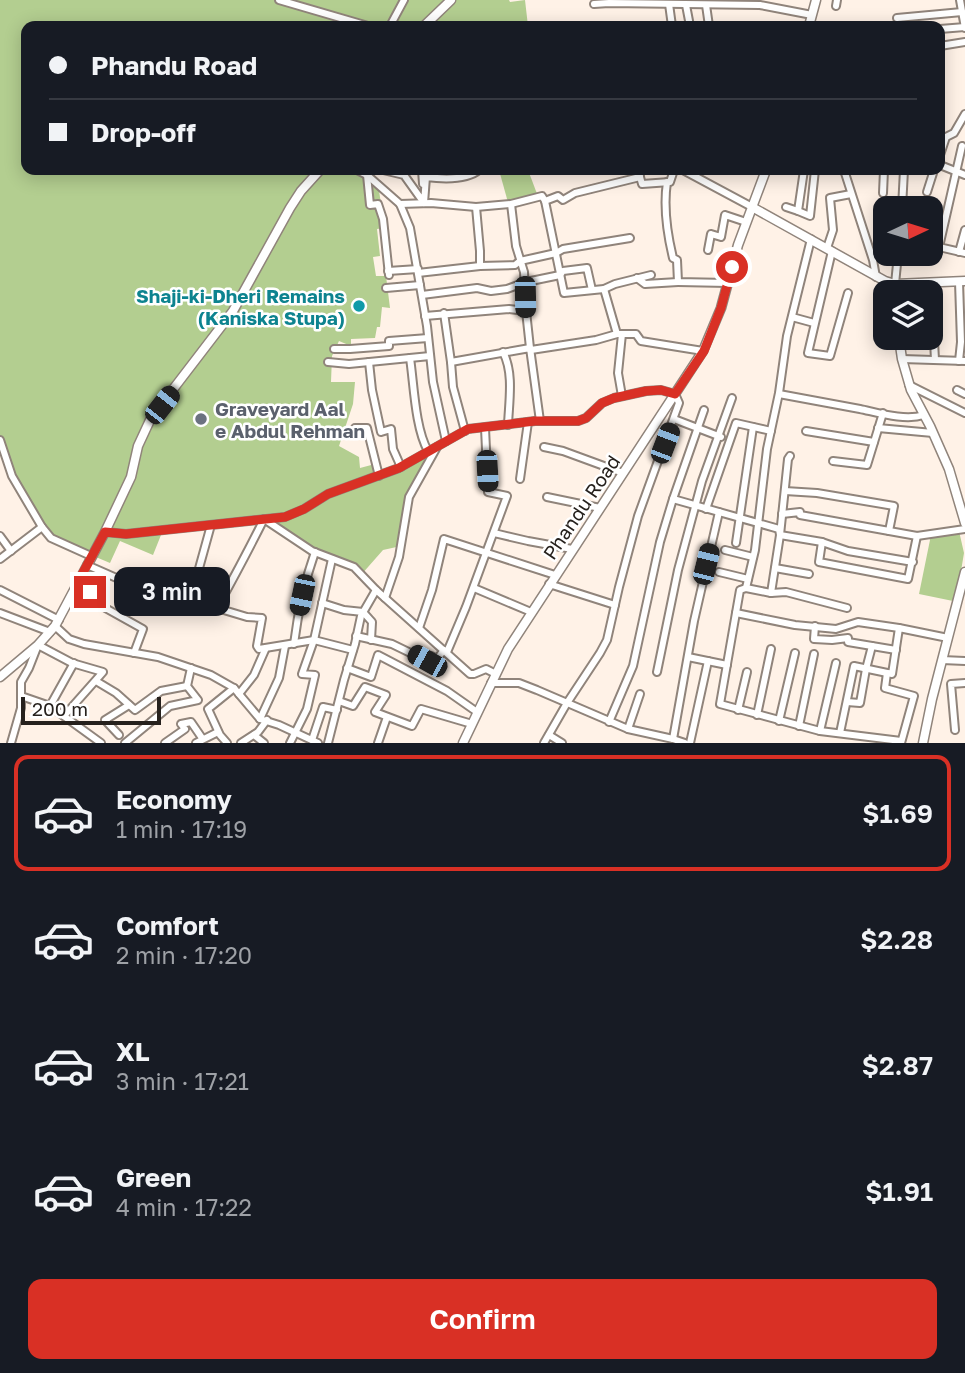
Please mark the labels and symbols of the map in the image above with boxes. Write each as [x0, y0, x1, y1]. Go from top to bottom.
north arrow [873, 196, 943, 266]
route start [716, 251, 748, 283]
car [515, 276, 536, 318]
place label: Shaji-ki-Dheri Remains (Kaniska Stupa) [136, 284, 345, 329]
marker: Shaji-ki-Dheri Remains (Kaniska Stupa) [351, 298, 367, 314]
car [141, 382, 184, 428]
place label: Graveyard Aal e Abdul Rehman [215, 397, 365, 442]
marker: Graveyard Aal e Abdul Rehman [193, 411, 209, 427]
car [648, 420, 683, 466]
car [476, 449, 499, 493]
street label: Phandu Road [538, 450, 624, 564]
car [691, 541, 722, 587]
callout: 3 min [114, 568, 230, 616]
car [288, 572, 317, 618]
route end [74, 576, 106, 608]
car [404, 642, 451, 680]
scale bar [21, 694, 161, 726]

